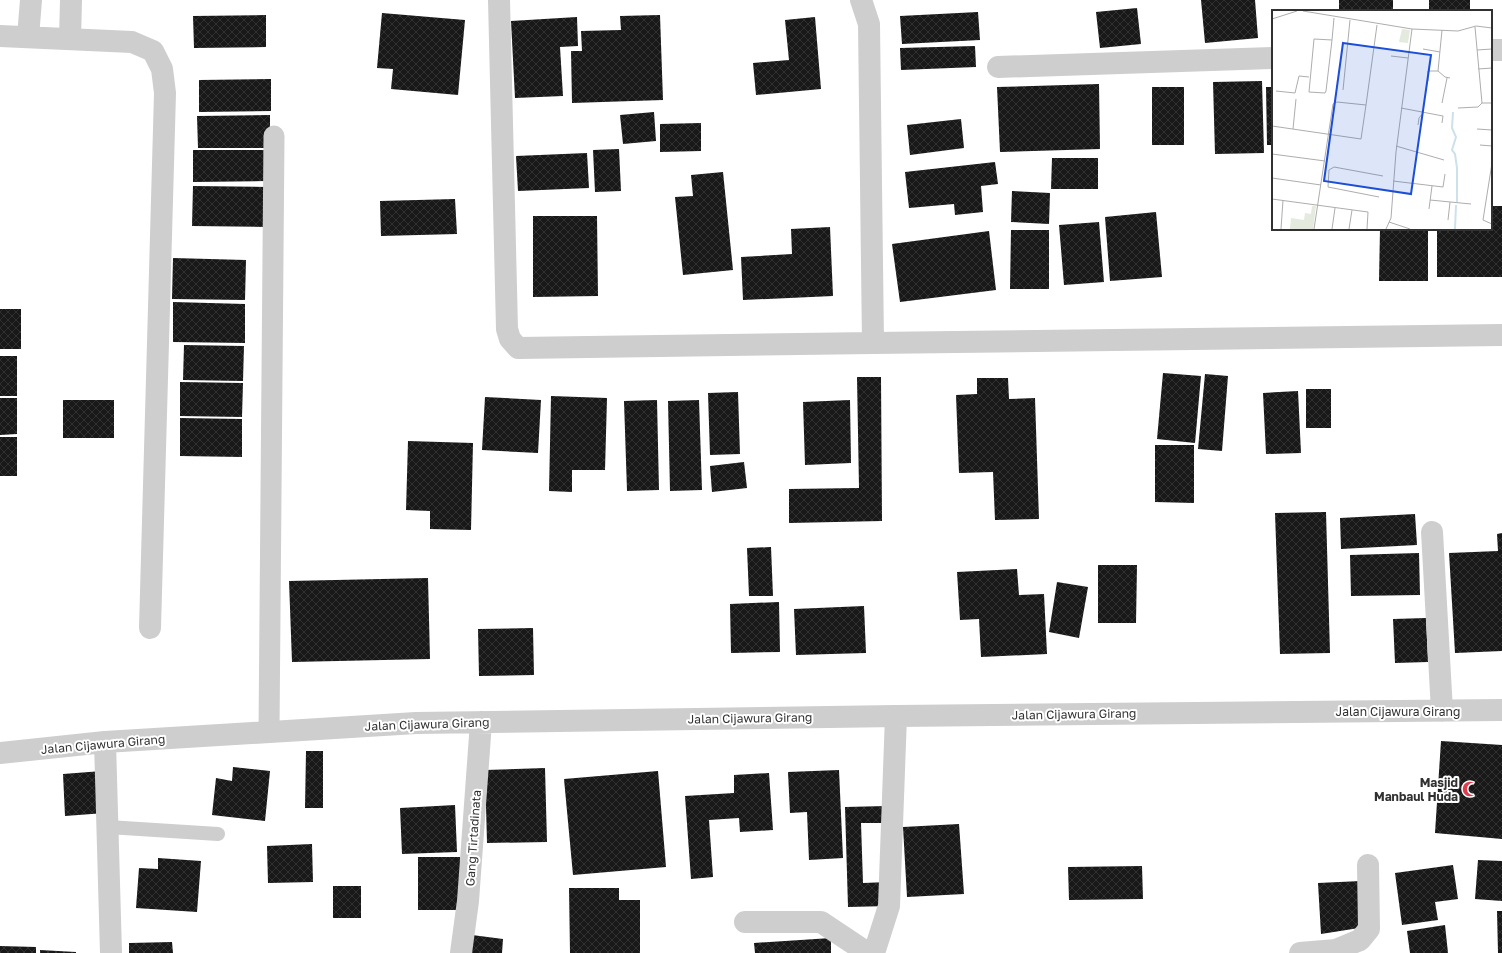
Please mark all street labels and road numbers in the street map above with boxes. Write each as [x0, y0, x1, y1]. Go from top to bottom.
street label: Jalan Cijawura Girang [1336, 704, 1460, 719]
street label: Jalan Cijawura Girang [1011, 705, 1137, 723]
street label: Jalan Cijawura Girang [687, 709, 813, 727]
street label: Jalan Cijawura Girang [364, 714, 490, 734]
street label: Jalan Cijawura Girang [40, 731, 166, 757]
street label: Gang Tirtadinata [462, 789, 484, 887]

